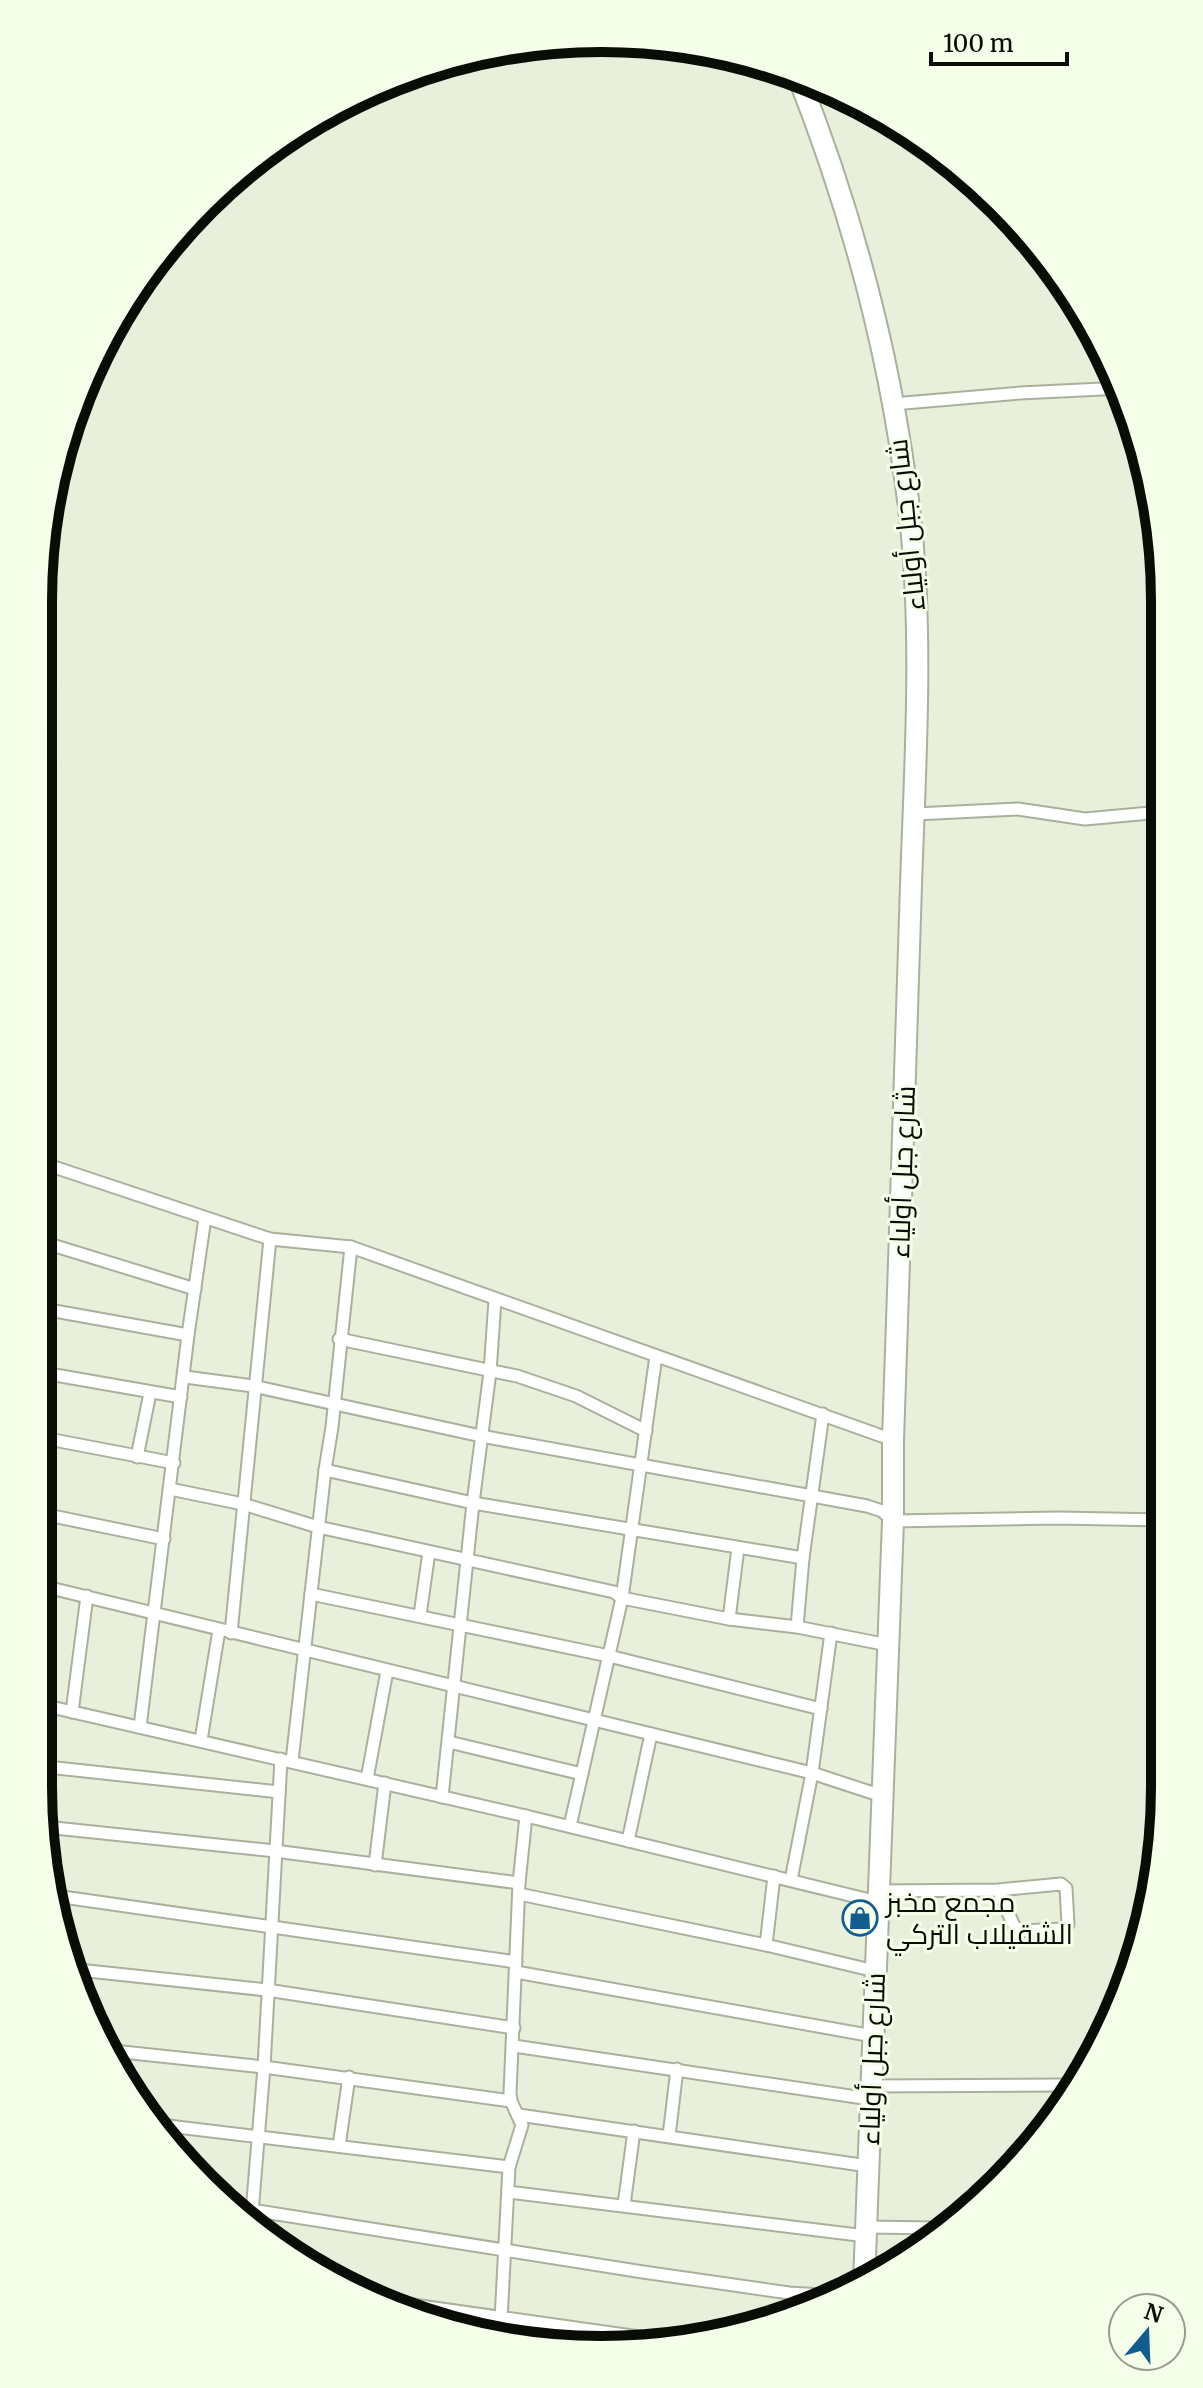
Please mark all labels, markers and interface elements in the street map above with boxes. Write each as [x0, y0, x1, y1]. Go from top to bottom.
scale bar [931, 16, 1067, 66]
text: 100 m [943, 28, 1014, 59]
street label: شارع جبل أولياء [879, 437, 934, 613]
street label: شارع جبل أولياء [881, 1085, 924, 1259]
place label: مجمع مخبز الشقيلاب التركي [884, 1884, 1073, 1956]
shop icon: مجمع مخبز الشقيلاب التركي [841, 1899, 879, 1937]
street label: شارع جبل أولياء [851, 1972, 894, 2146]
north arrow [1107, 2292, 1187, 2372]
text: N [1141, 2297, 1167, 2329]

